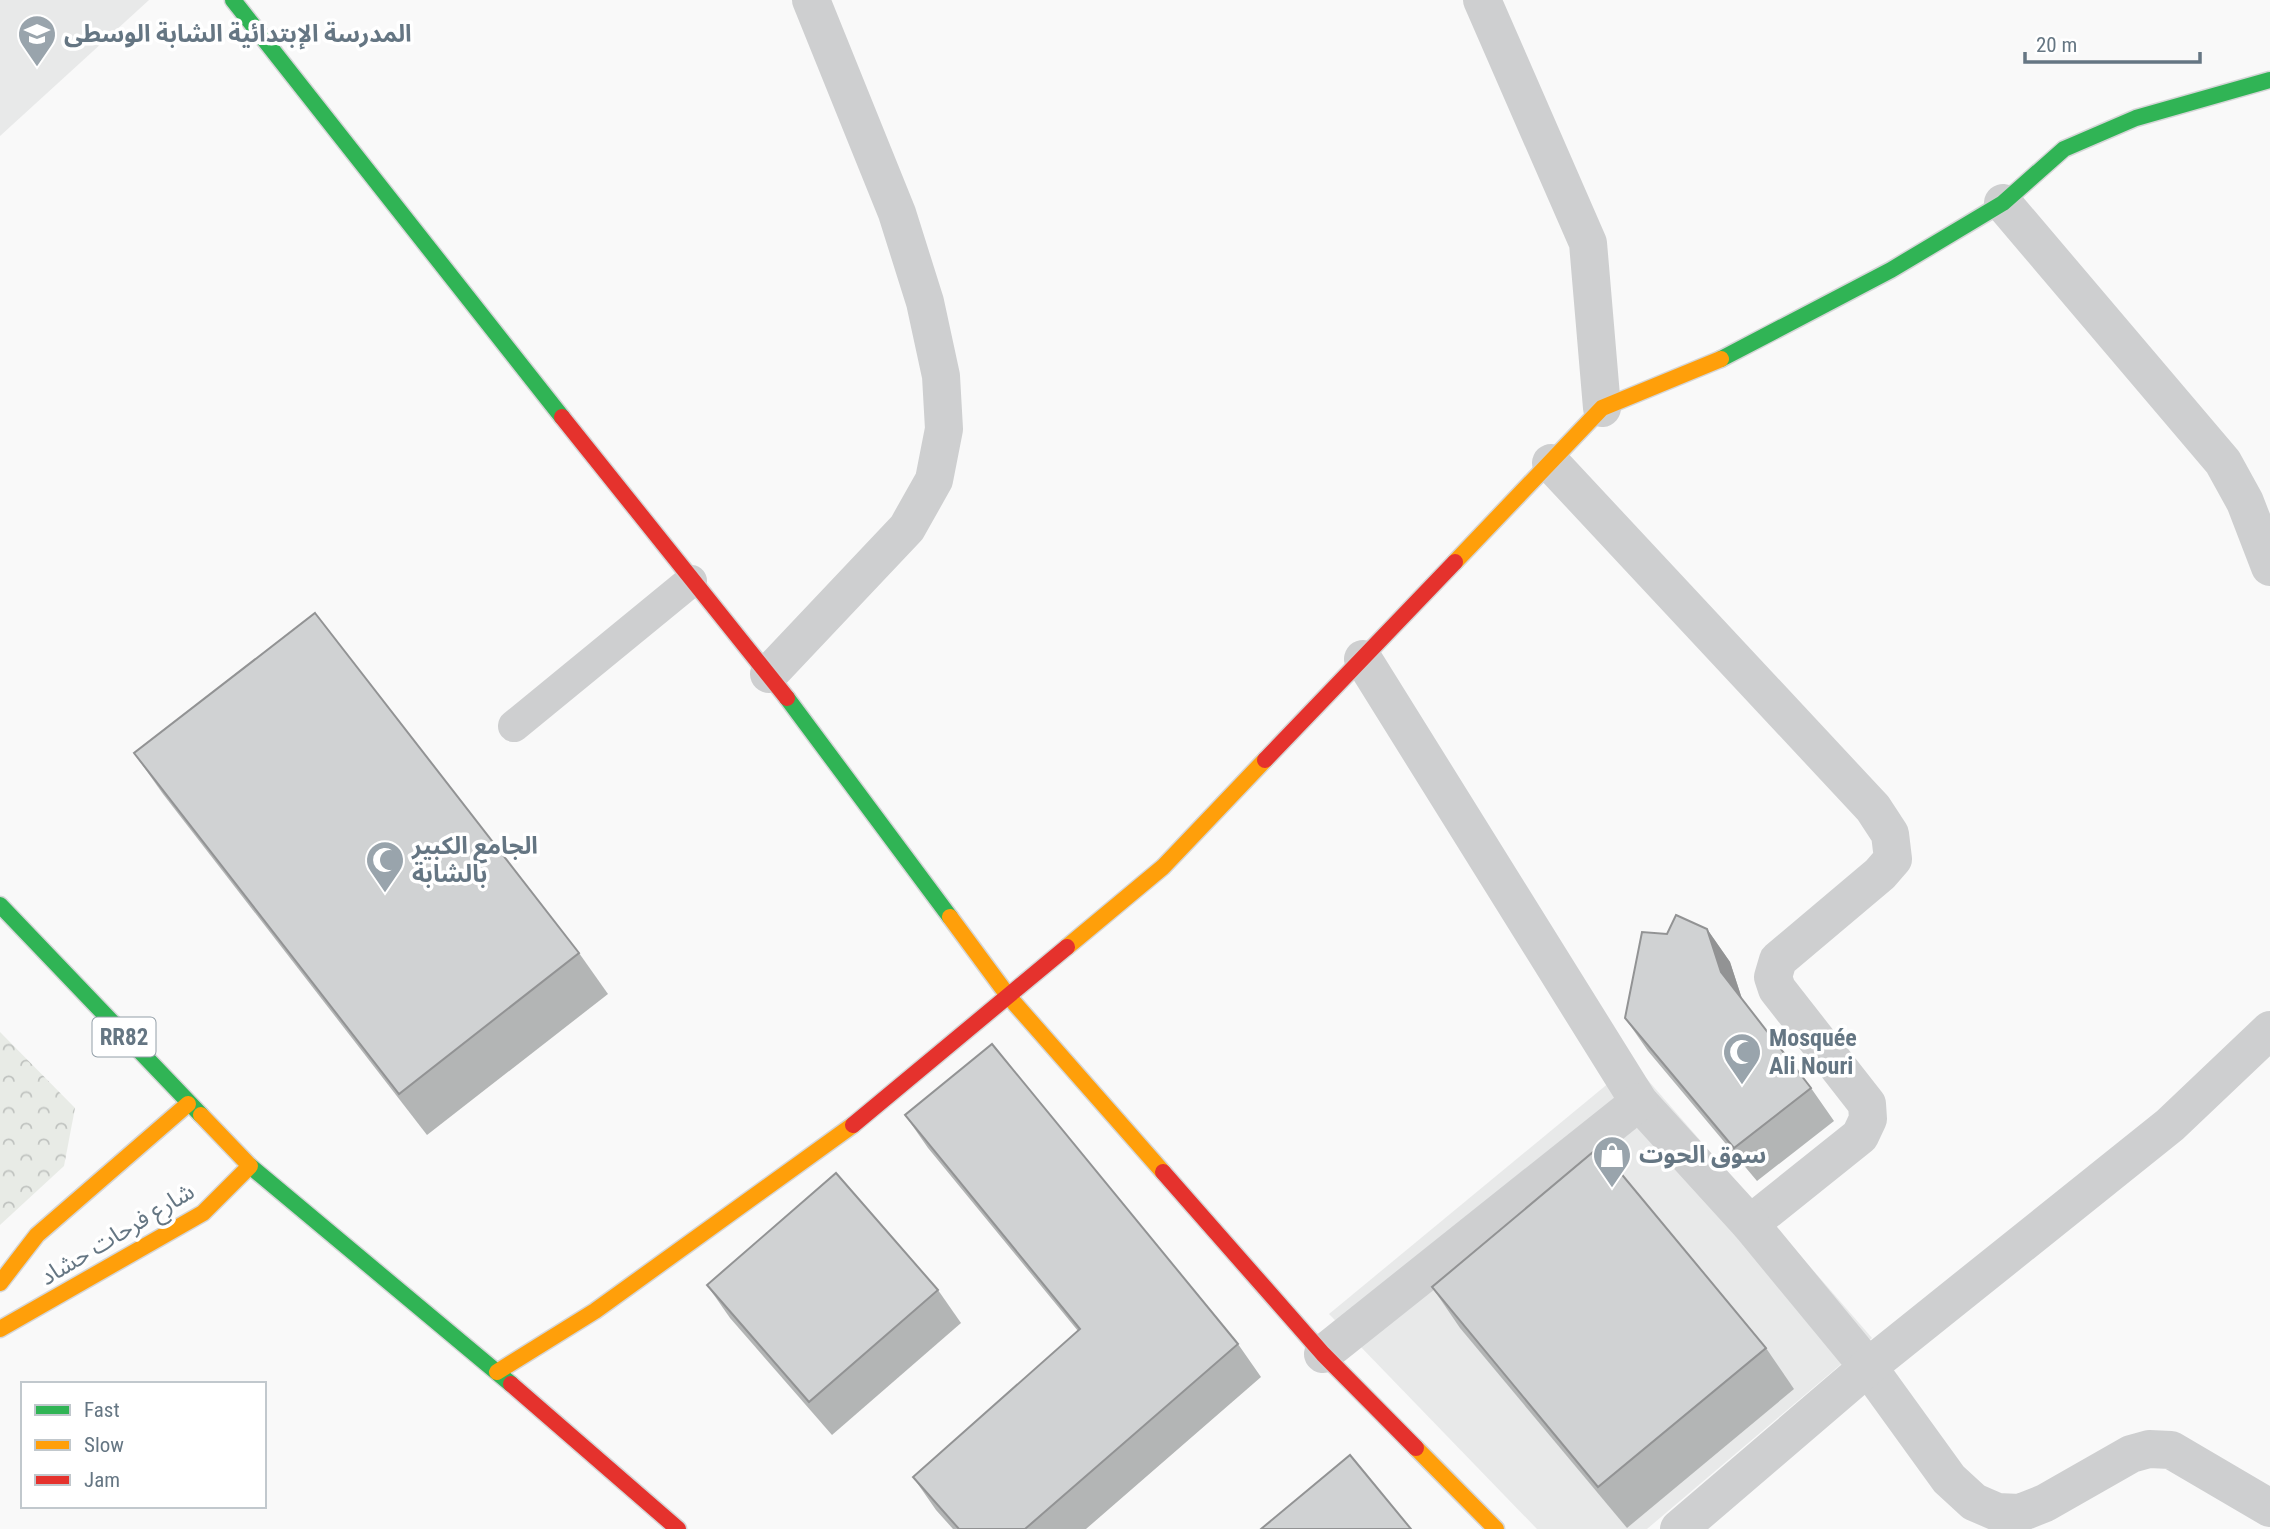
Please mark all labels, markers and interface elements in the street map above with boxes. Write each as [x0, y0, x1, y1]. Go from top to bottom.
school or university icon: المدرسة الإبتدائية الشابة الوسطى [16, 13, 58, 68]
place label: المدرسة الإبتدائية الشابة الوسطى [64, 20, 412, 50]
scale bar [2025, 21, 2200, 65]
text: 20 m [2036, 33, 2077, 57]
place label: الجامع الكبير بالشابة [411, 832, 538, 888]
mosque icon: الجامع الكبير بالشابة [364, 839, 406, 894]
road number: RR82 [92, 1018, 156, 1056]
place label: Mosquée Ali Nouri [1769, 1024, 1857, 1080]
mosque icon: Mosquée Ali Nouri [1721, 1031, 1763, 1086]
shop icon: سوق الحوت [1591, 1134, 1633, 1189]
place label: سوق الحوت [1639, 1141, 1766, 1169]
street label: شارع فرحات حشاد [35, 1177, 201, 1294]
legend [21, 1382, 266, 1508]
text: Fast [84, 1398, 120, 1422]
text: Slow [84, 1433, 124, 1457]
text: Jam [84, 1468, 120, 1492]

